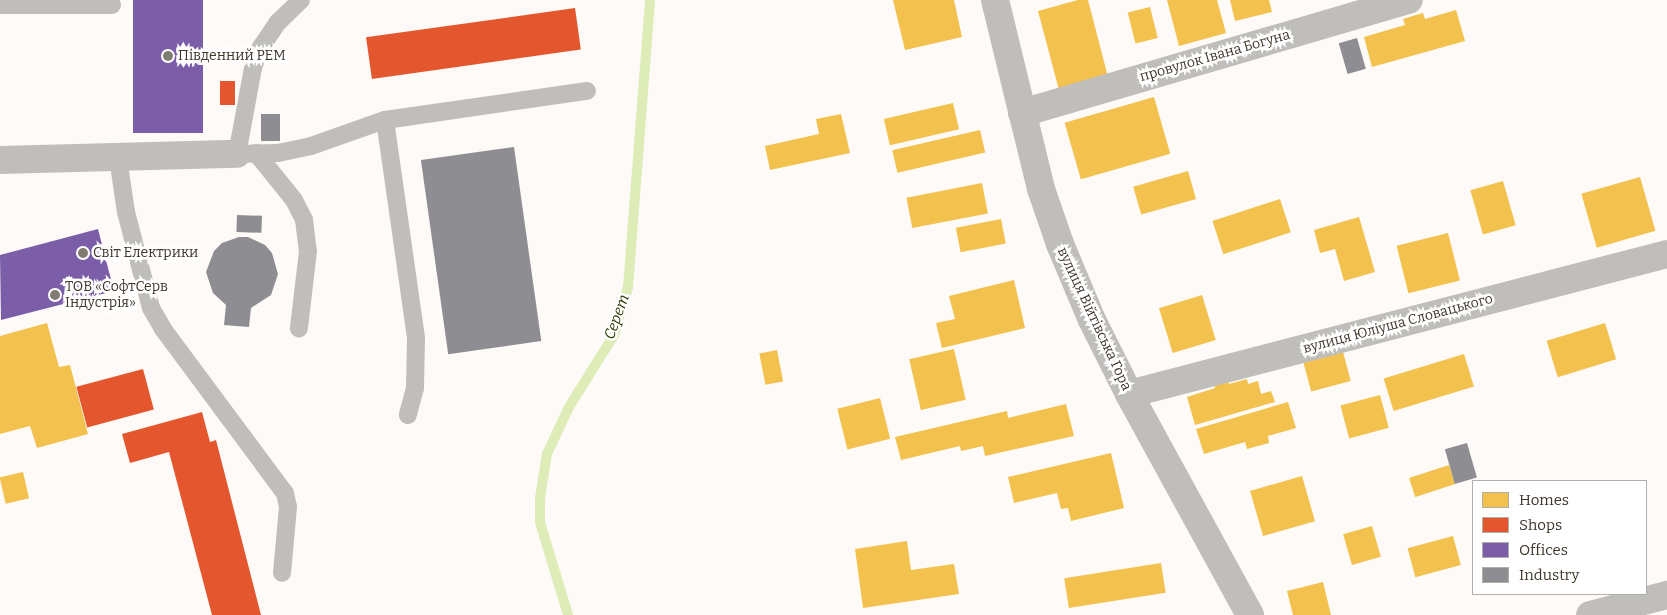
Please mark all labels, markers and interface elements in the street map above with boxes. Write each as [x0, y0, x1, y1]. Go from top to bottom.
street label: провулок Івана Богуна [1138, 26, 1292, 86]
place label: Південний РЕМ [178, 48, 286, 64]
marker: Південний РЕМ [162, 50, 174, 62]
place label: Світ Електрики [93, 245, 198, 261]
street label: вулиця Війтівська Гора [1053, 245, 1135, 393]
marker: Світ Електрики [77, 247, 89, 259]
place label: ТОВ «СофтСерв Індустрія» [65, 279, 168, 312]
marker: ТОВ «СофтСерв Індустрія» [49, 289, 61, 301]
street label: вулиця Юліуша Словацького [1301, 291, 1495, 357]
water label: Серет [601, 292, 633, 342]
legend [1472, 480, 1647, 595]
text: Homes [1519, 491, 1569, 509]
text: Shops [1519, 516, 1562, 534]
text: Offices [1519, 541, 1568, 559]
text: Industry [1519, 566, 1579, 584]

